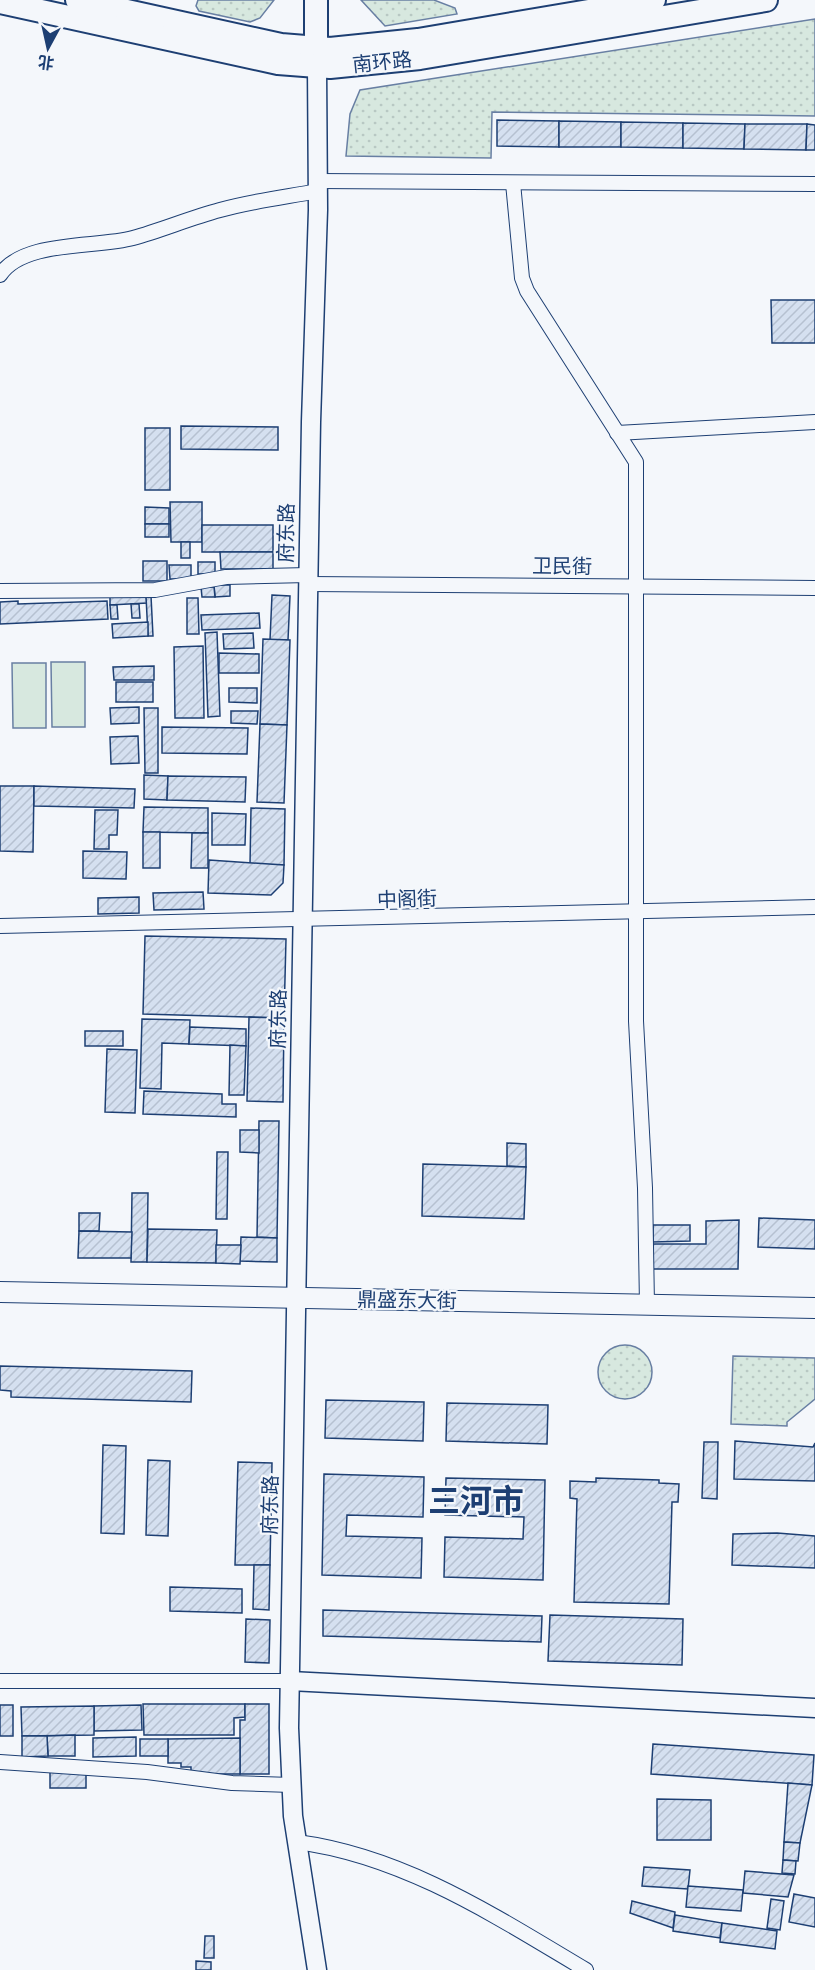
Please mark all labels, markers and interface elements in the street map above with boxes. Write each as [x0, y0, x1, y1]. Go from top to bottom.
north arrow [18, 18, 78, 78]
street label: 南环路 [351, 48, 413, 80]
text: 北 [37, 50, 56, 72]
street label: 府东路 [274, 503, 302, 563]
street label: 卫民街 [532, 554, 592, 582]
street label: 中阁街 [377, 887, 438, 915]
street label: 府东路 [266, 989, 294, 1049]
street label: 鼎盛东大街 [357, 1288, 457, 1316]
street label: 府东路 [258, 1475, 286, 1535]
district label: 三河市 [428, 1484, 524, 1524]

